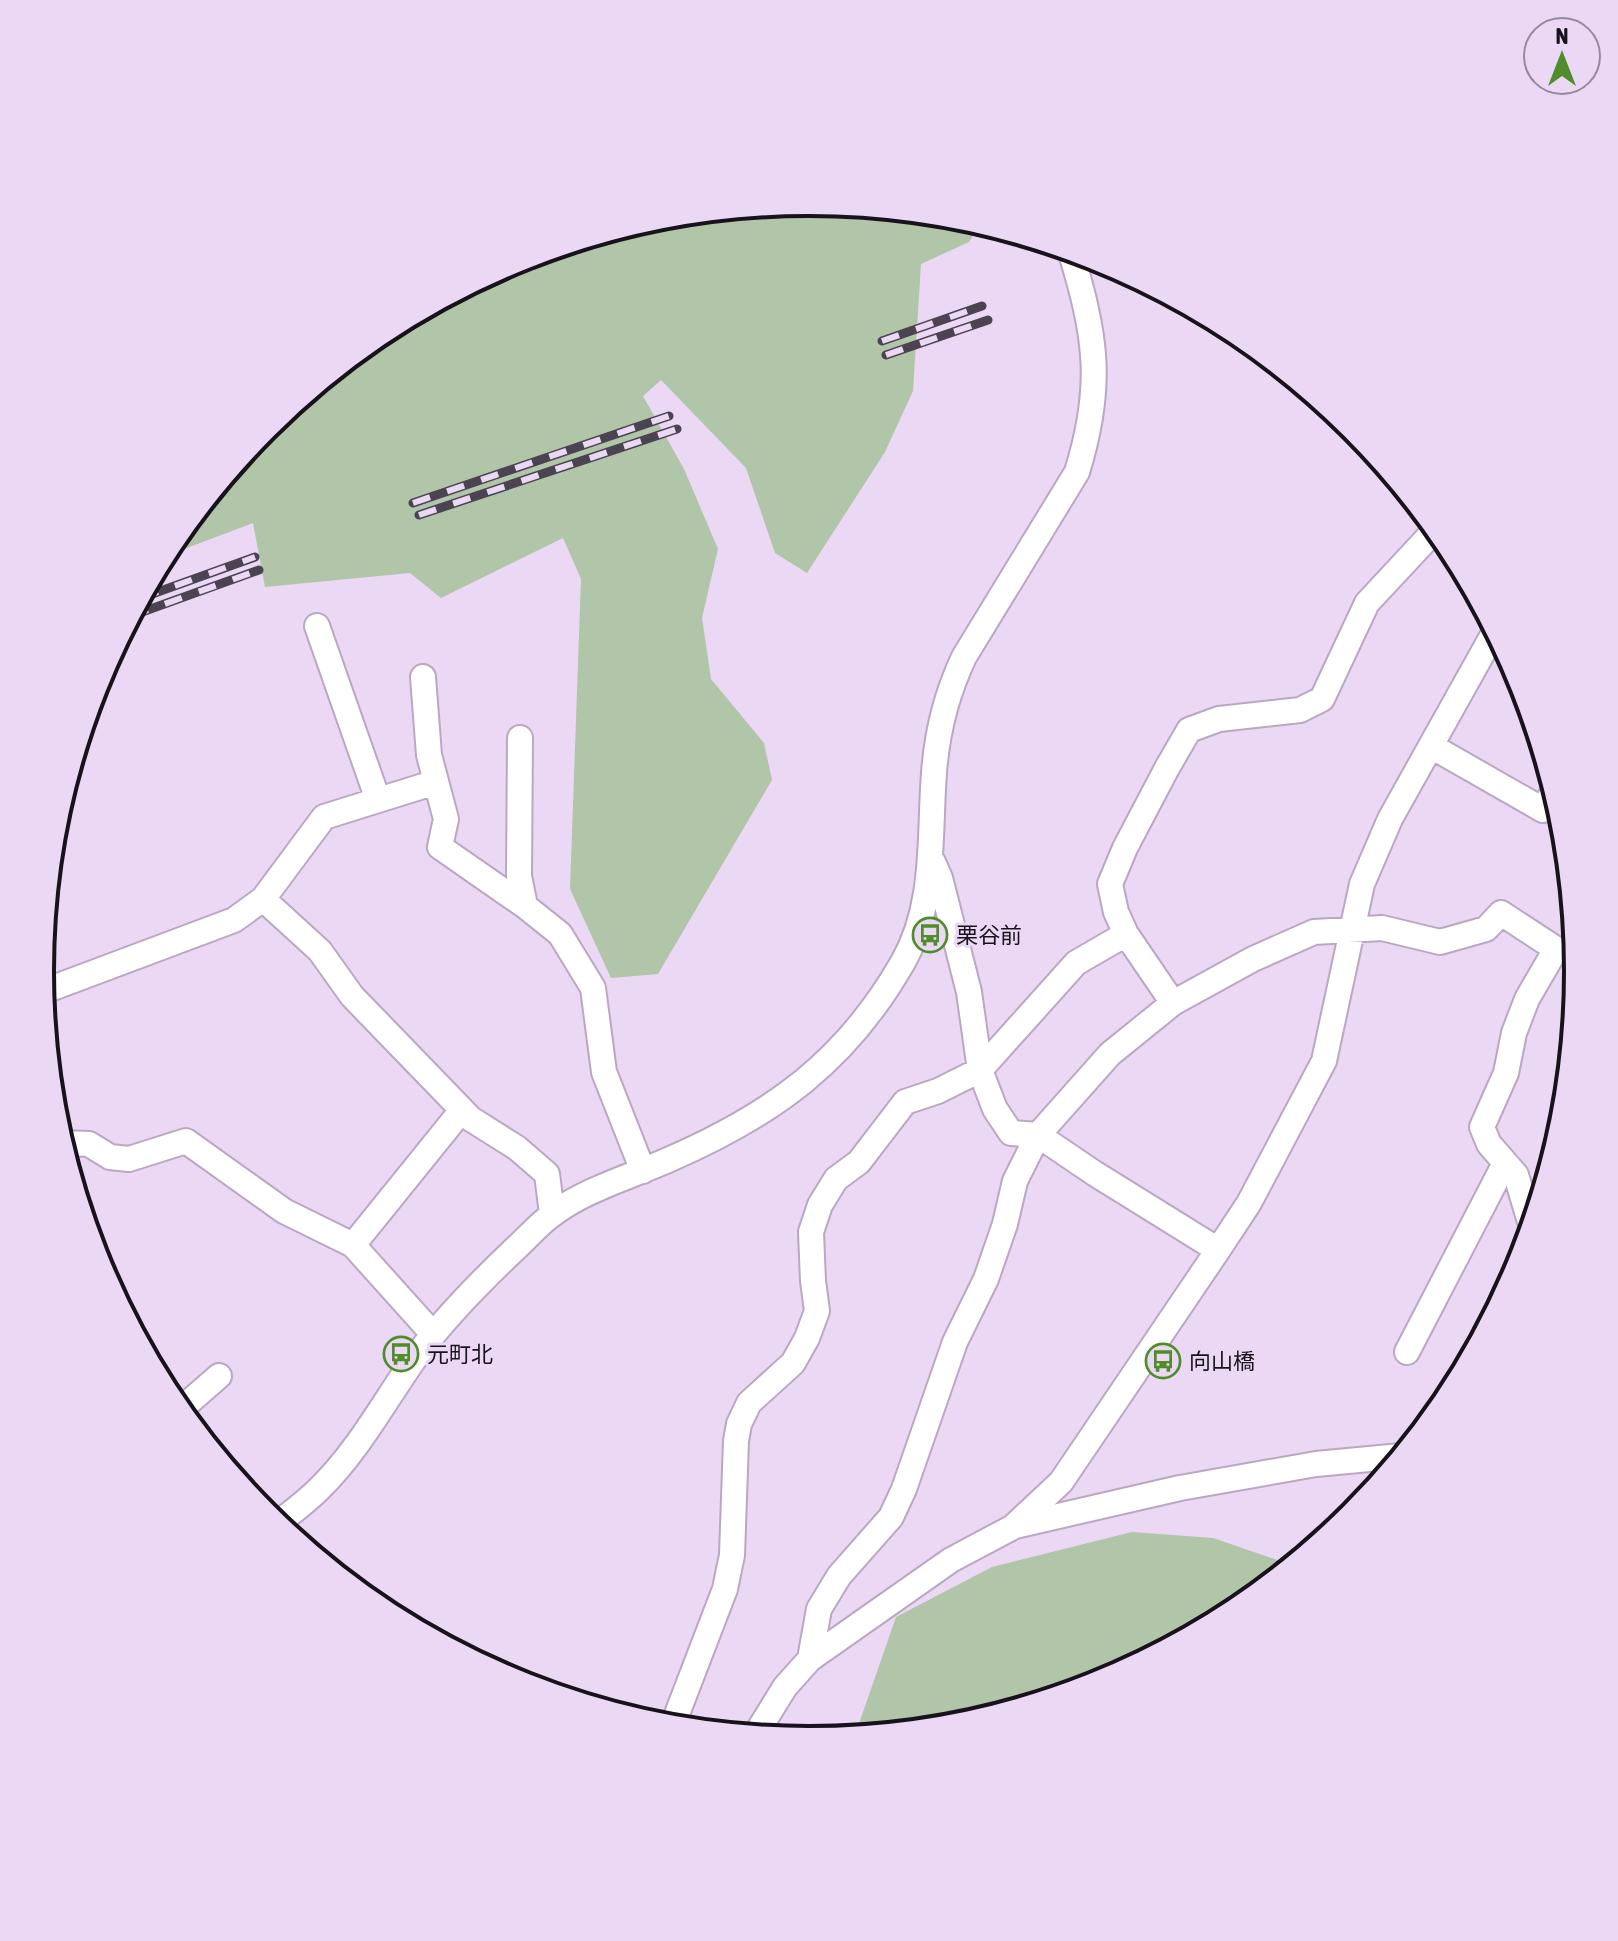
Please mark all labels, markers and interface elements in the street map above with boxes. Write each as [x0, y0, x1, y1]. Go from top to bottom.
north arrow [1522, 16, 1602, 96]
text: N [1556, 23, 1568, 49]
bus stop icon: 栗谷前 [911, 916, 949, 954]
place label: 栗谷前 [956, 922, 1022, 948]
bus stop icon: 元町北 [382, 1335, 420, 1373]
place label: 元町北 [427, 1341, 493, 1367]
bus stop icon: 向山橋 [1144, 1342, 1182, 1380]
place label: 向山橋 [1189, 1348, 1255, 1374]

